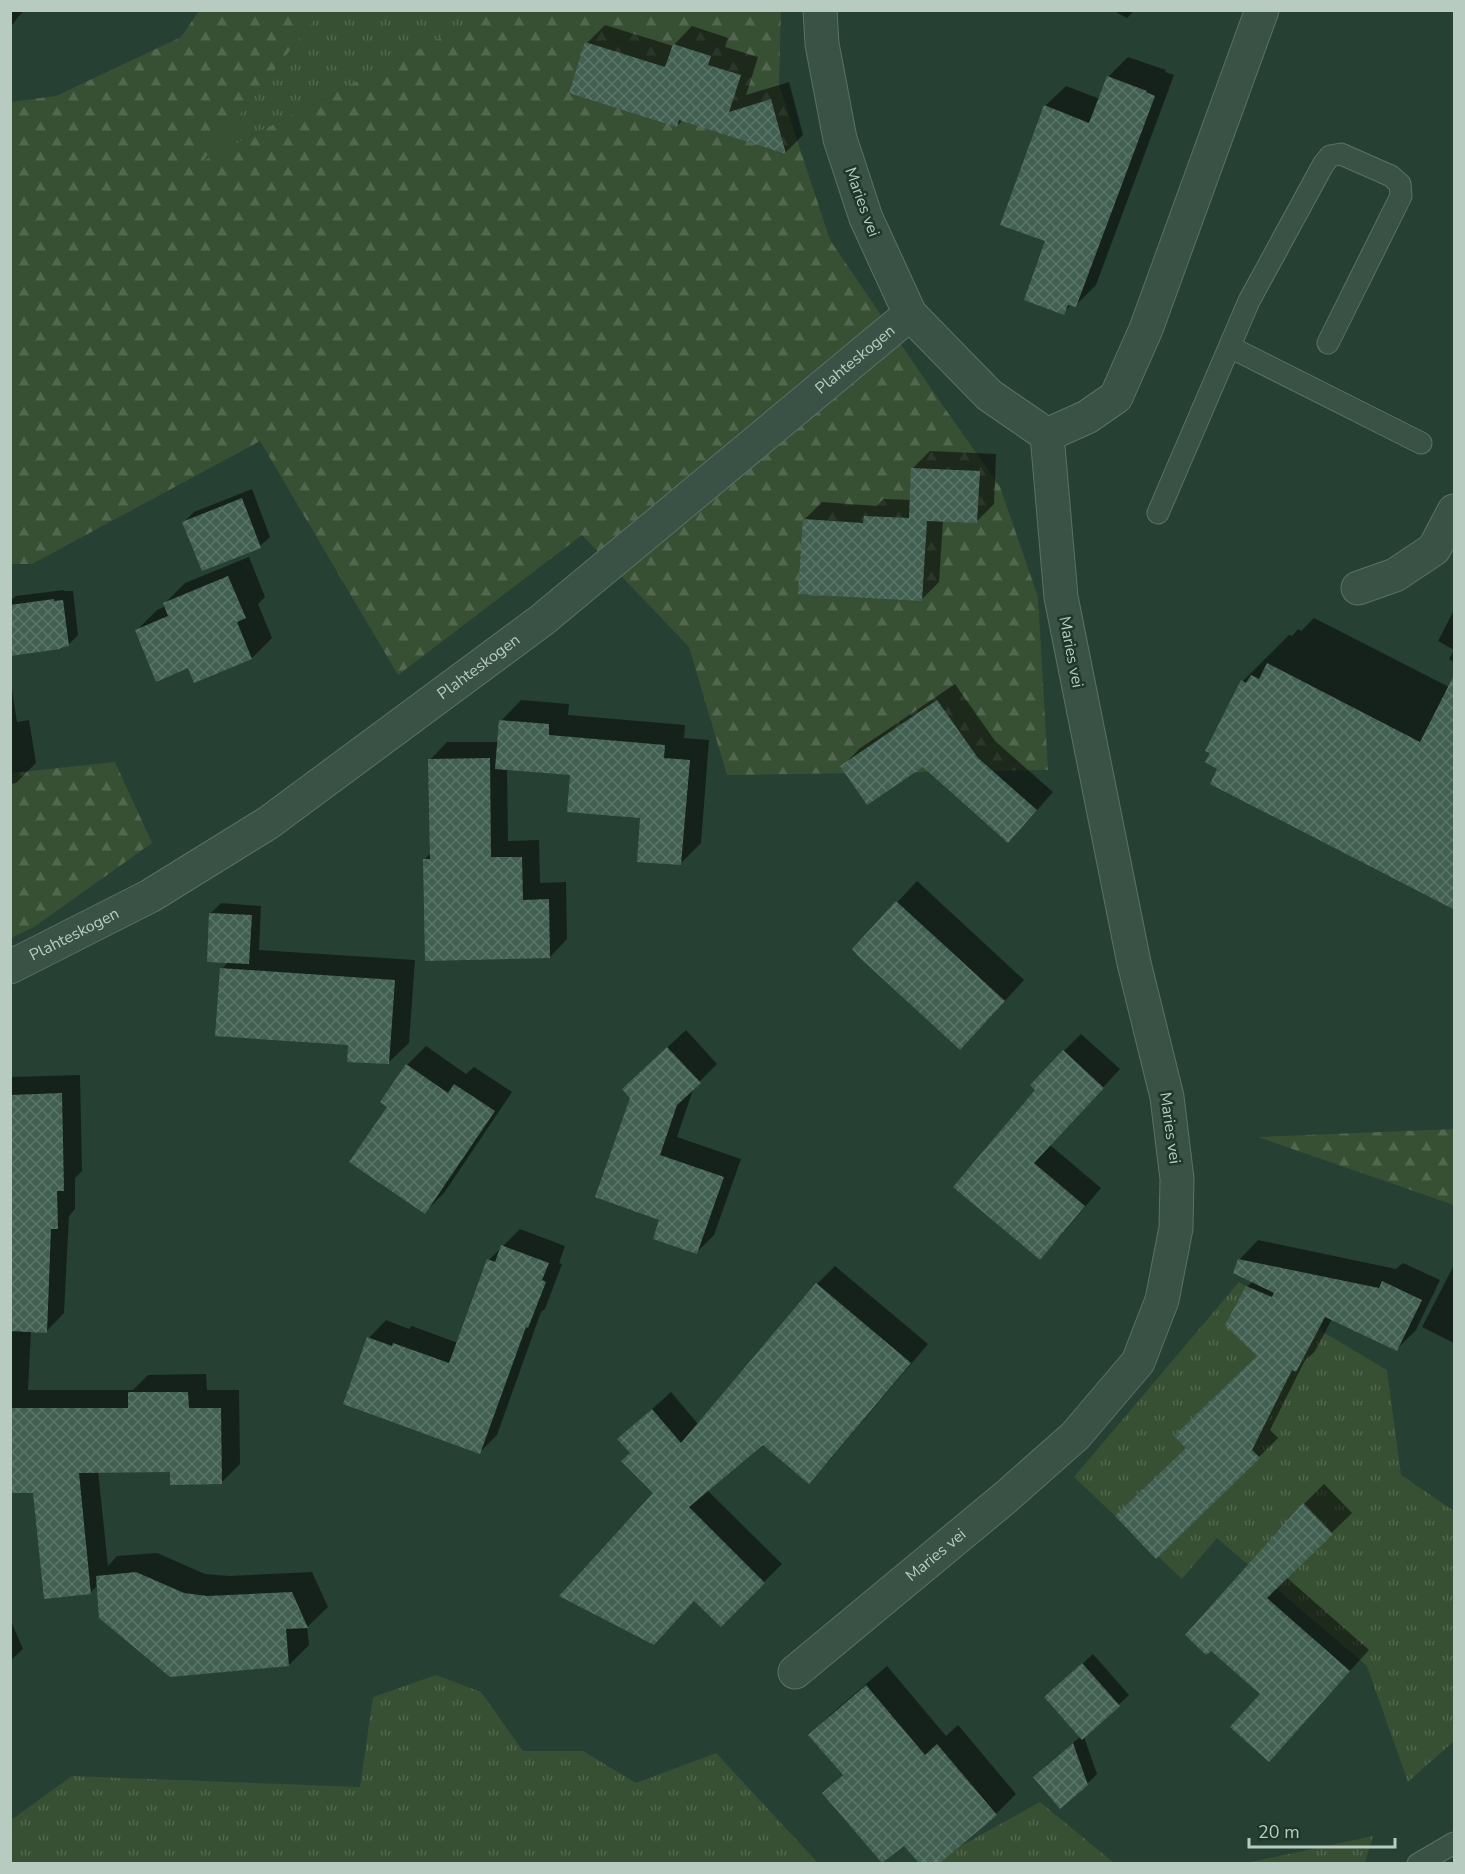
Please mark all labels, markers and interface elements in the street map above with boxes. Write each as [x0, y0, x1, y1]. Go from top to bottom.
street label: Maries vei [839, 164, 885, 240]
street label: Plahteskogen [810, 320, 900, 399]
street label: Maries vei [1053, 614, 1089, 690]
street label: Plahteskogen [433, 629, 525, 705]
street label: Plahteskogen [26, 902, 123, 966]
street label: Maries vei [1154, 1091, 1186, 1165]
street label: Maries vei [901, 1524, 971, 1587]
scale bar [1249, 1811, 1394, 1849]
text: 20 m [1258, 1820, 1300, 1844]

